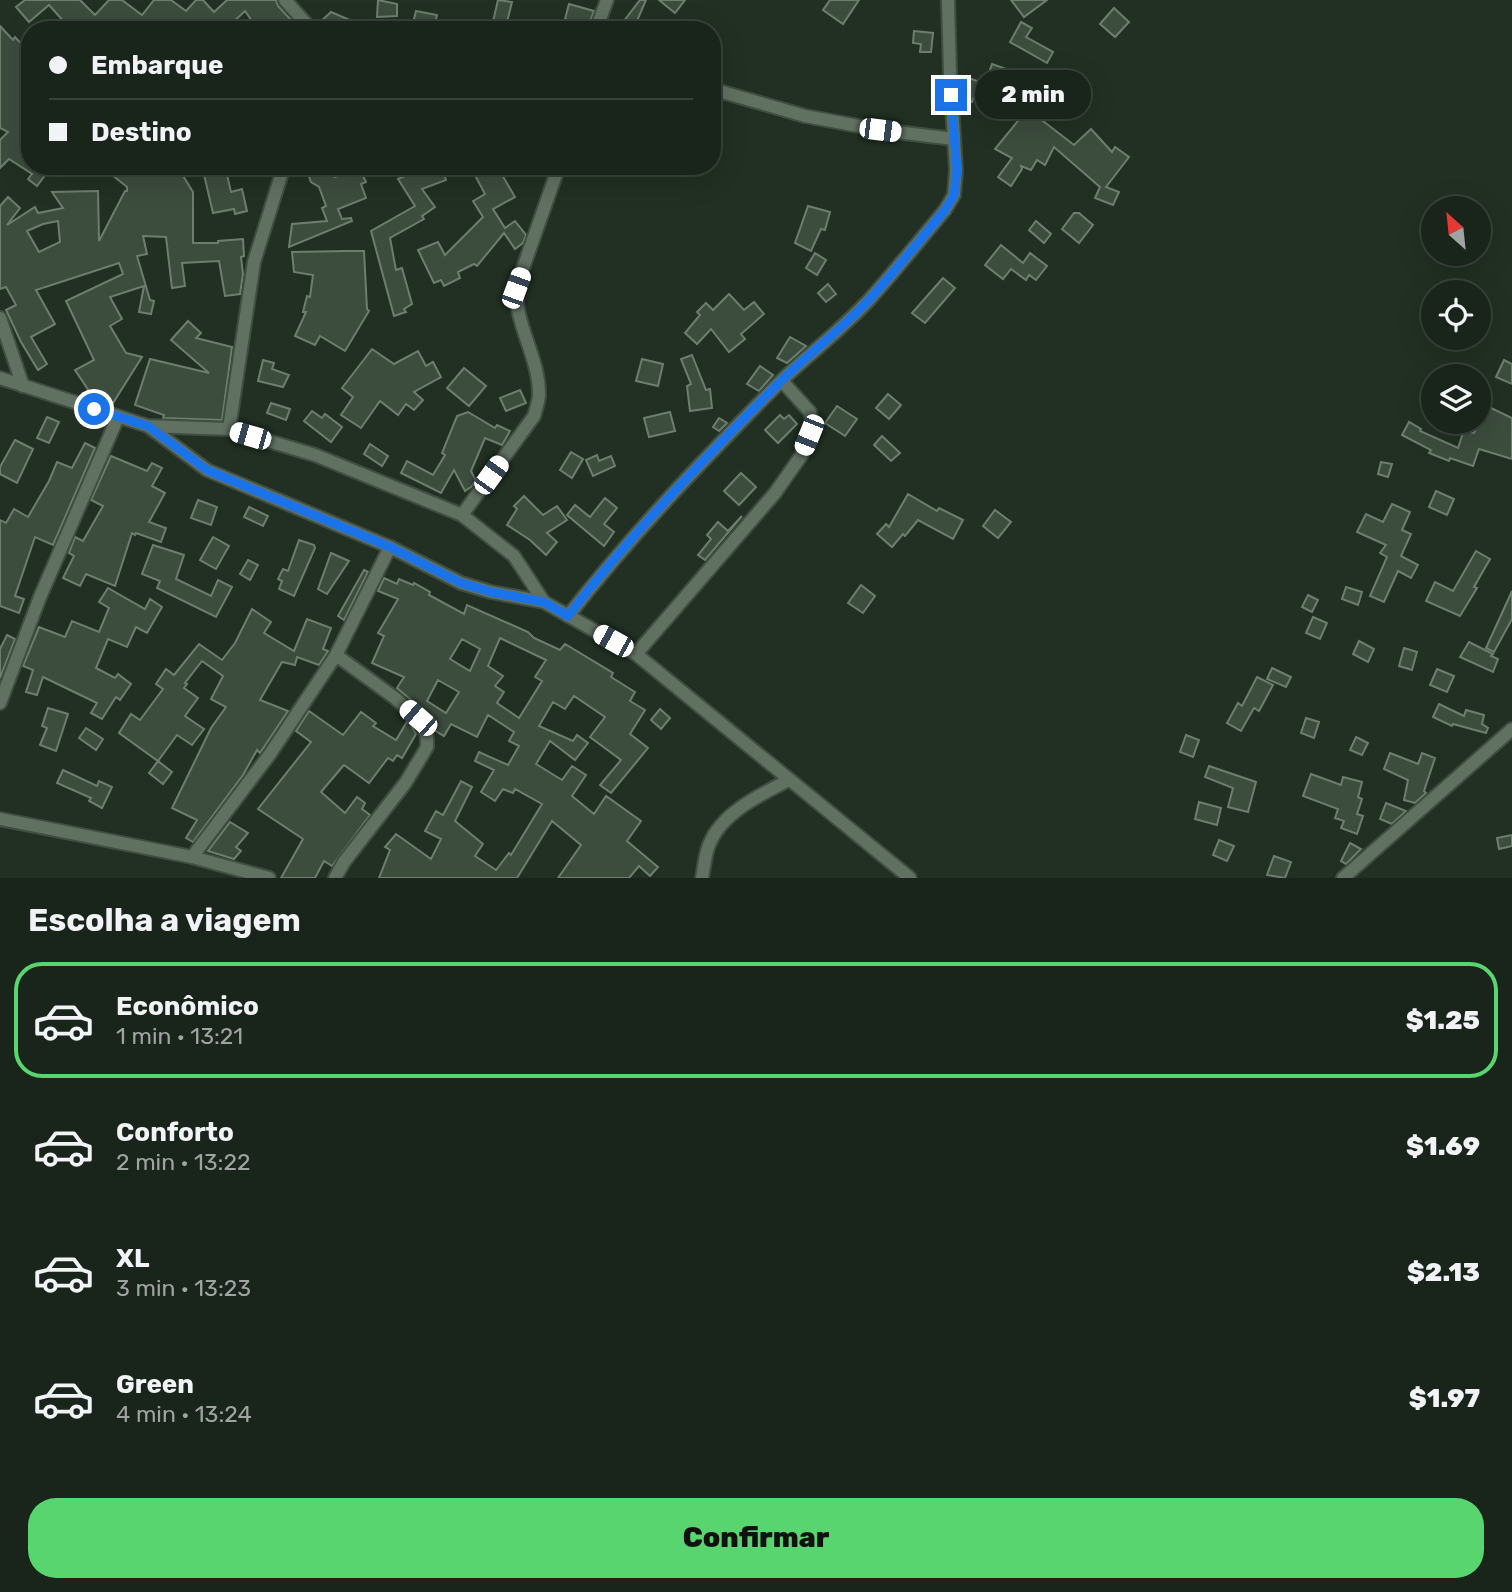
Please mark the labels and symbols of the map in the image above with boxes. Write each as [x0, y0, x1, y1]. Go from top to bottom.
callout: 2 min [976, 70, 1091, 119]
route end [935, 79, 967, 111]
car [858, 117, 903, 143]
north arrow [1421, 196, 1491, 266]
car [499, 265, 534, 311]
route start [78, 393, 110, 425]
car [792, 412, 827, 458]
car [227, 420, 274, 452]
car [471, 452, 512, 498]
car [590, 622, 637, 660]
car [396, 696, 441, 740]

